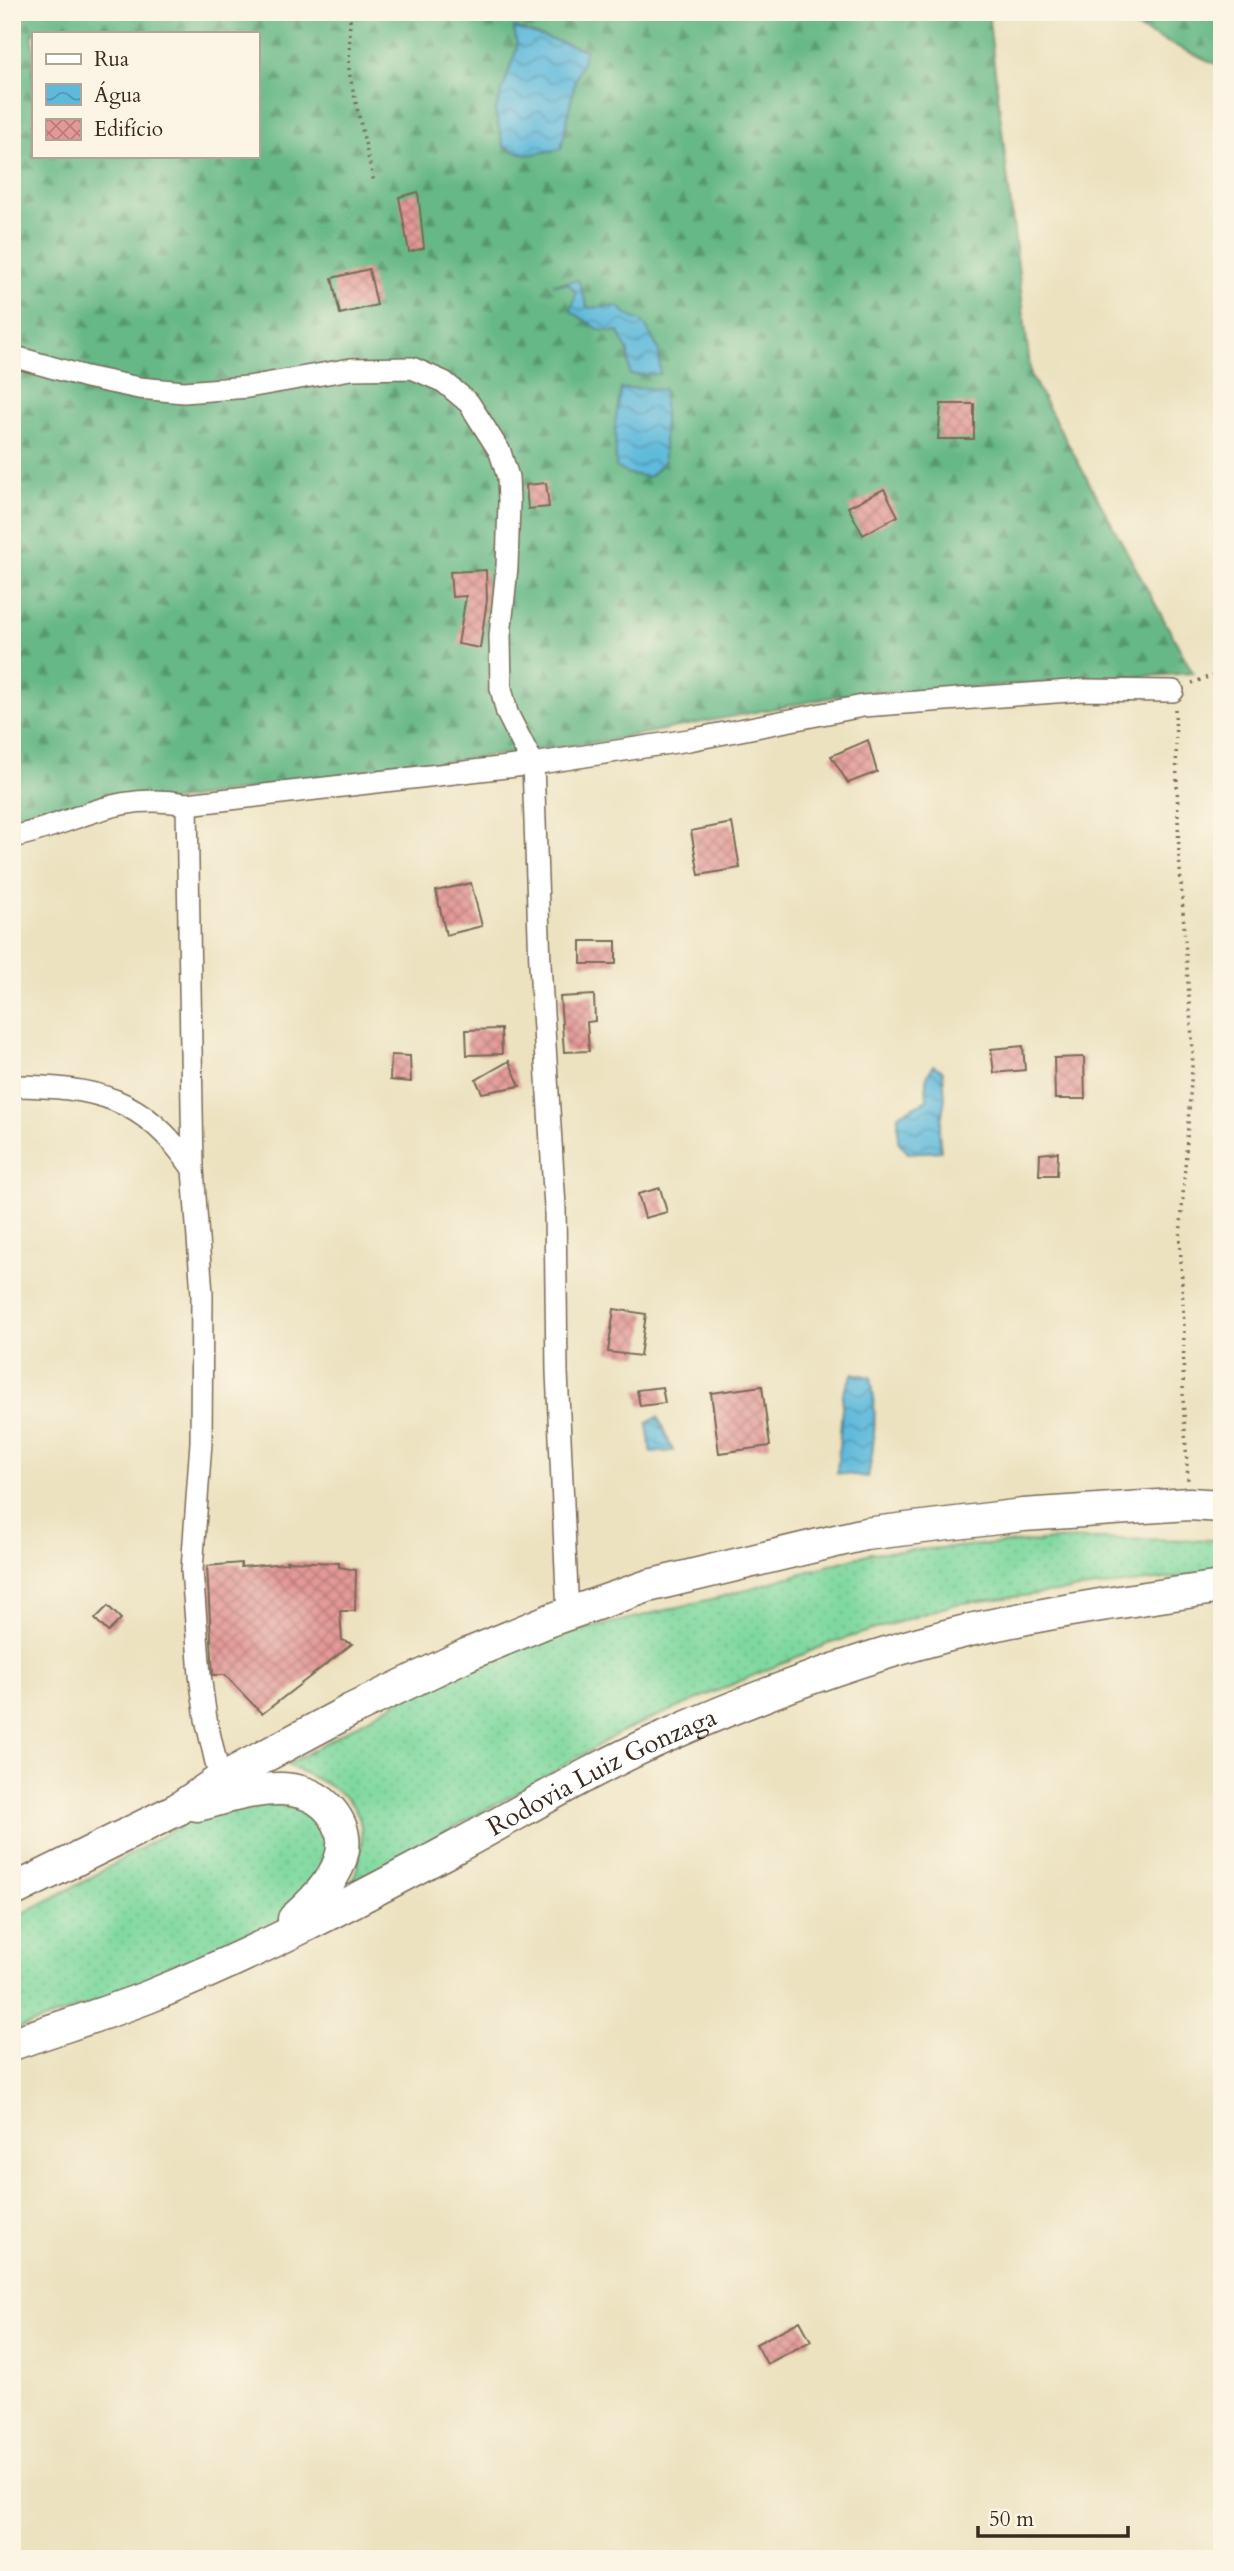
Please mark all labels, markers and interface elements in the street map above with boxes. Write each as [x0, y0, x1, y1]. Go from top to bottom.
legend [32, 32, 259, 158]
text: Rua [94, 45, 129, 74]
text: Água [94, 81, 141, 110]
text: Edifício [94, 115, 163, 144]
street label: Rodovia Luiz Gonzaga [481, 1700, 722, 1844]
scale bar [978, 2494, 1129, 2538]
text: 50 m [989, 2505, 1034, 2534]

